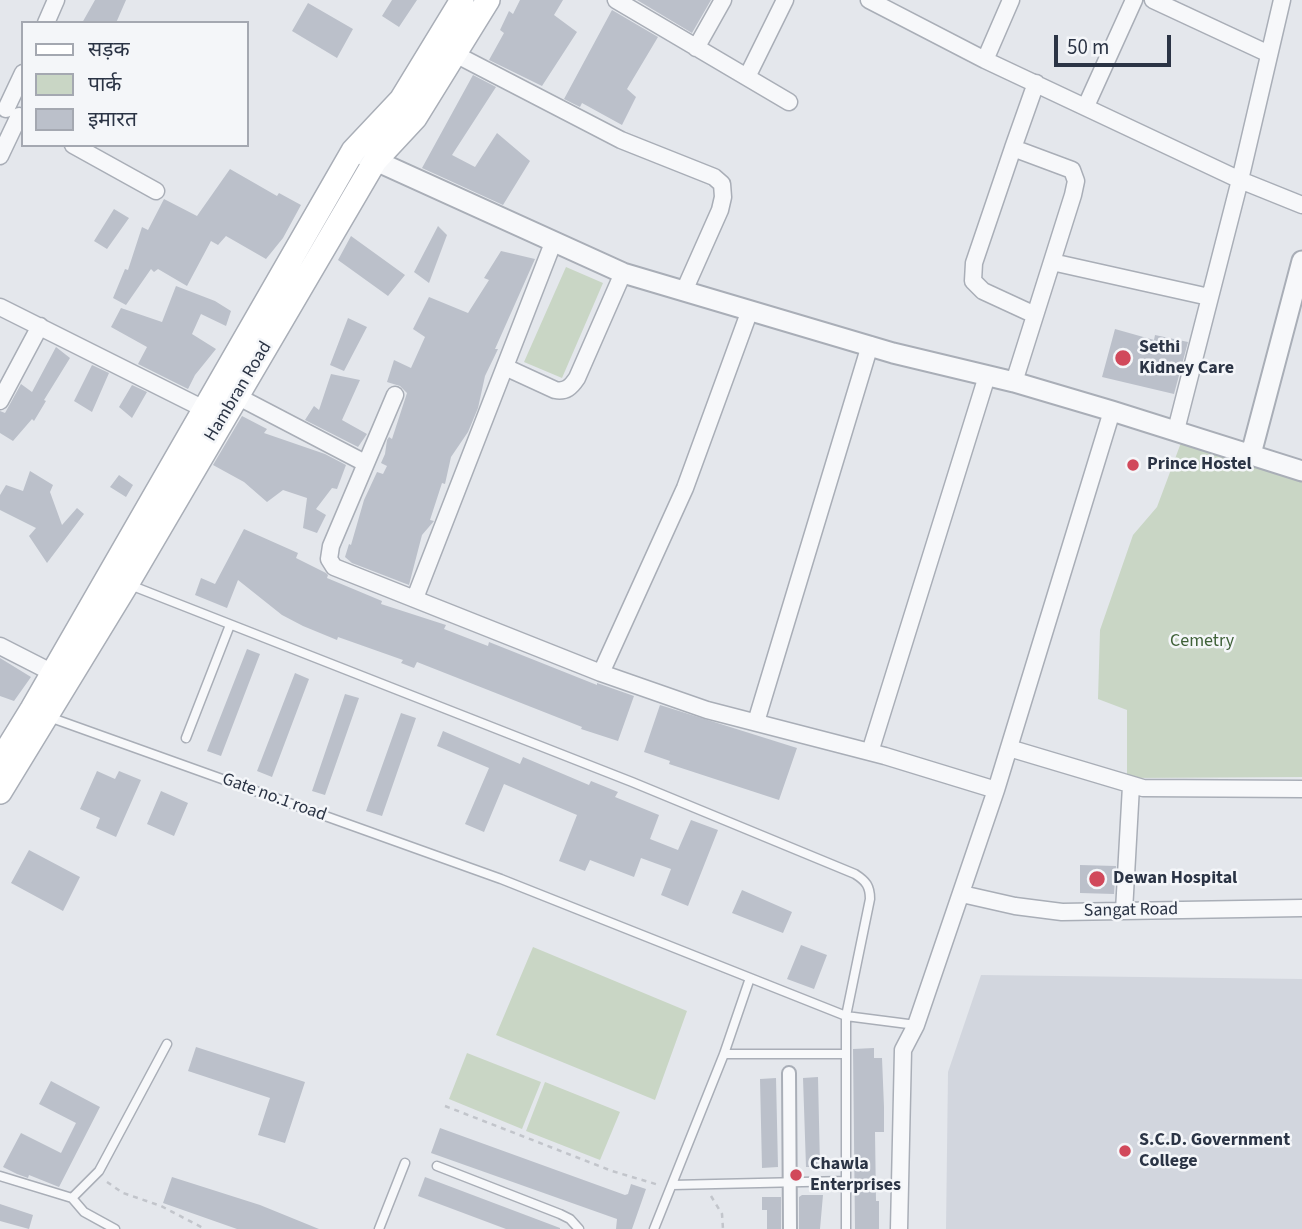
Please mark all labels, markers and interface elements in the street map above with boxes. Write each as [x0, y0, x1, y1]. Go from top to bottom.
legend [21, 21, 248, 147]
scale bar [1057, 21, 1174, 65]
text: 50 m [1067, 32, 1109, 62]
text: सड़क [88, 34, 130, 64]
text: पार्क [88, 69, 122, 99]
text: इमारत [88, 104, 137, 134]
place label: Sethi Kidney Care [1139, 337, 1234, 380]
street label: Hambran Road [201, 338, 277, 446]
marker: Sethi Kidney Care [1113, 348, 1133, 368]
place label: Prince Hostel [1147, 454, 1252, 476]
marker: Prince Hostel [1125, 457, 1141, 473]
park label: Cemetry [1170, 631, 1234, 653]
street label: Gate no.1 road [219, 769, 329, 827]
place label: Dewan Hospital [1113, 868, 1237, 890]
marker: Dewan Hospital [1087, 869, 1107, 889]
street label: Sangat Road [1084, 899, 1178, 923]
place label: S.C.D. Government College [1139, 1130, 1290, 1172]
marker: S.C.D. Government College [1117, 1143, 1133, 1159]
place label: Chawla Enterprises [810, 1154, 901, 1196]
marker: Chawla Enterprises [788, 1167, 804, 1183]

